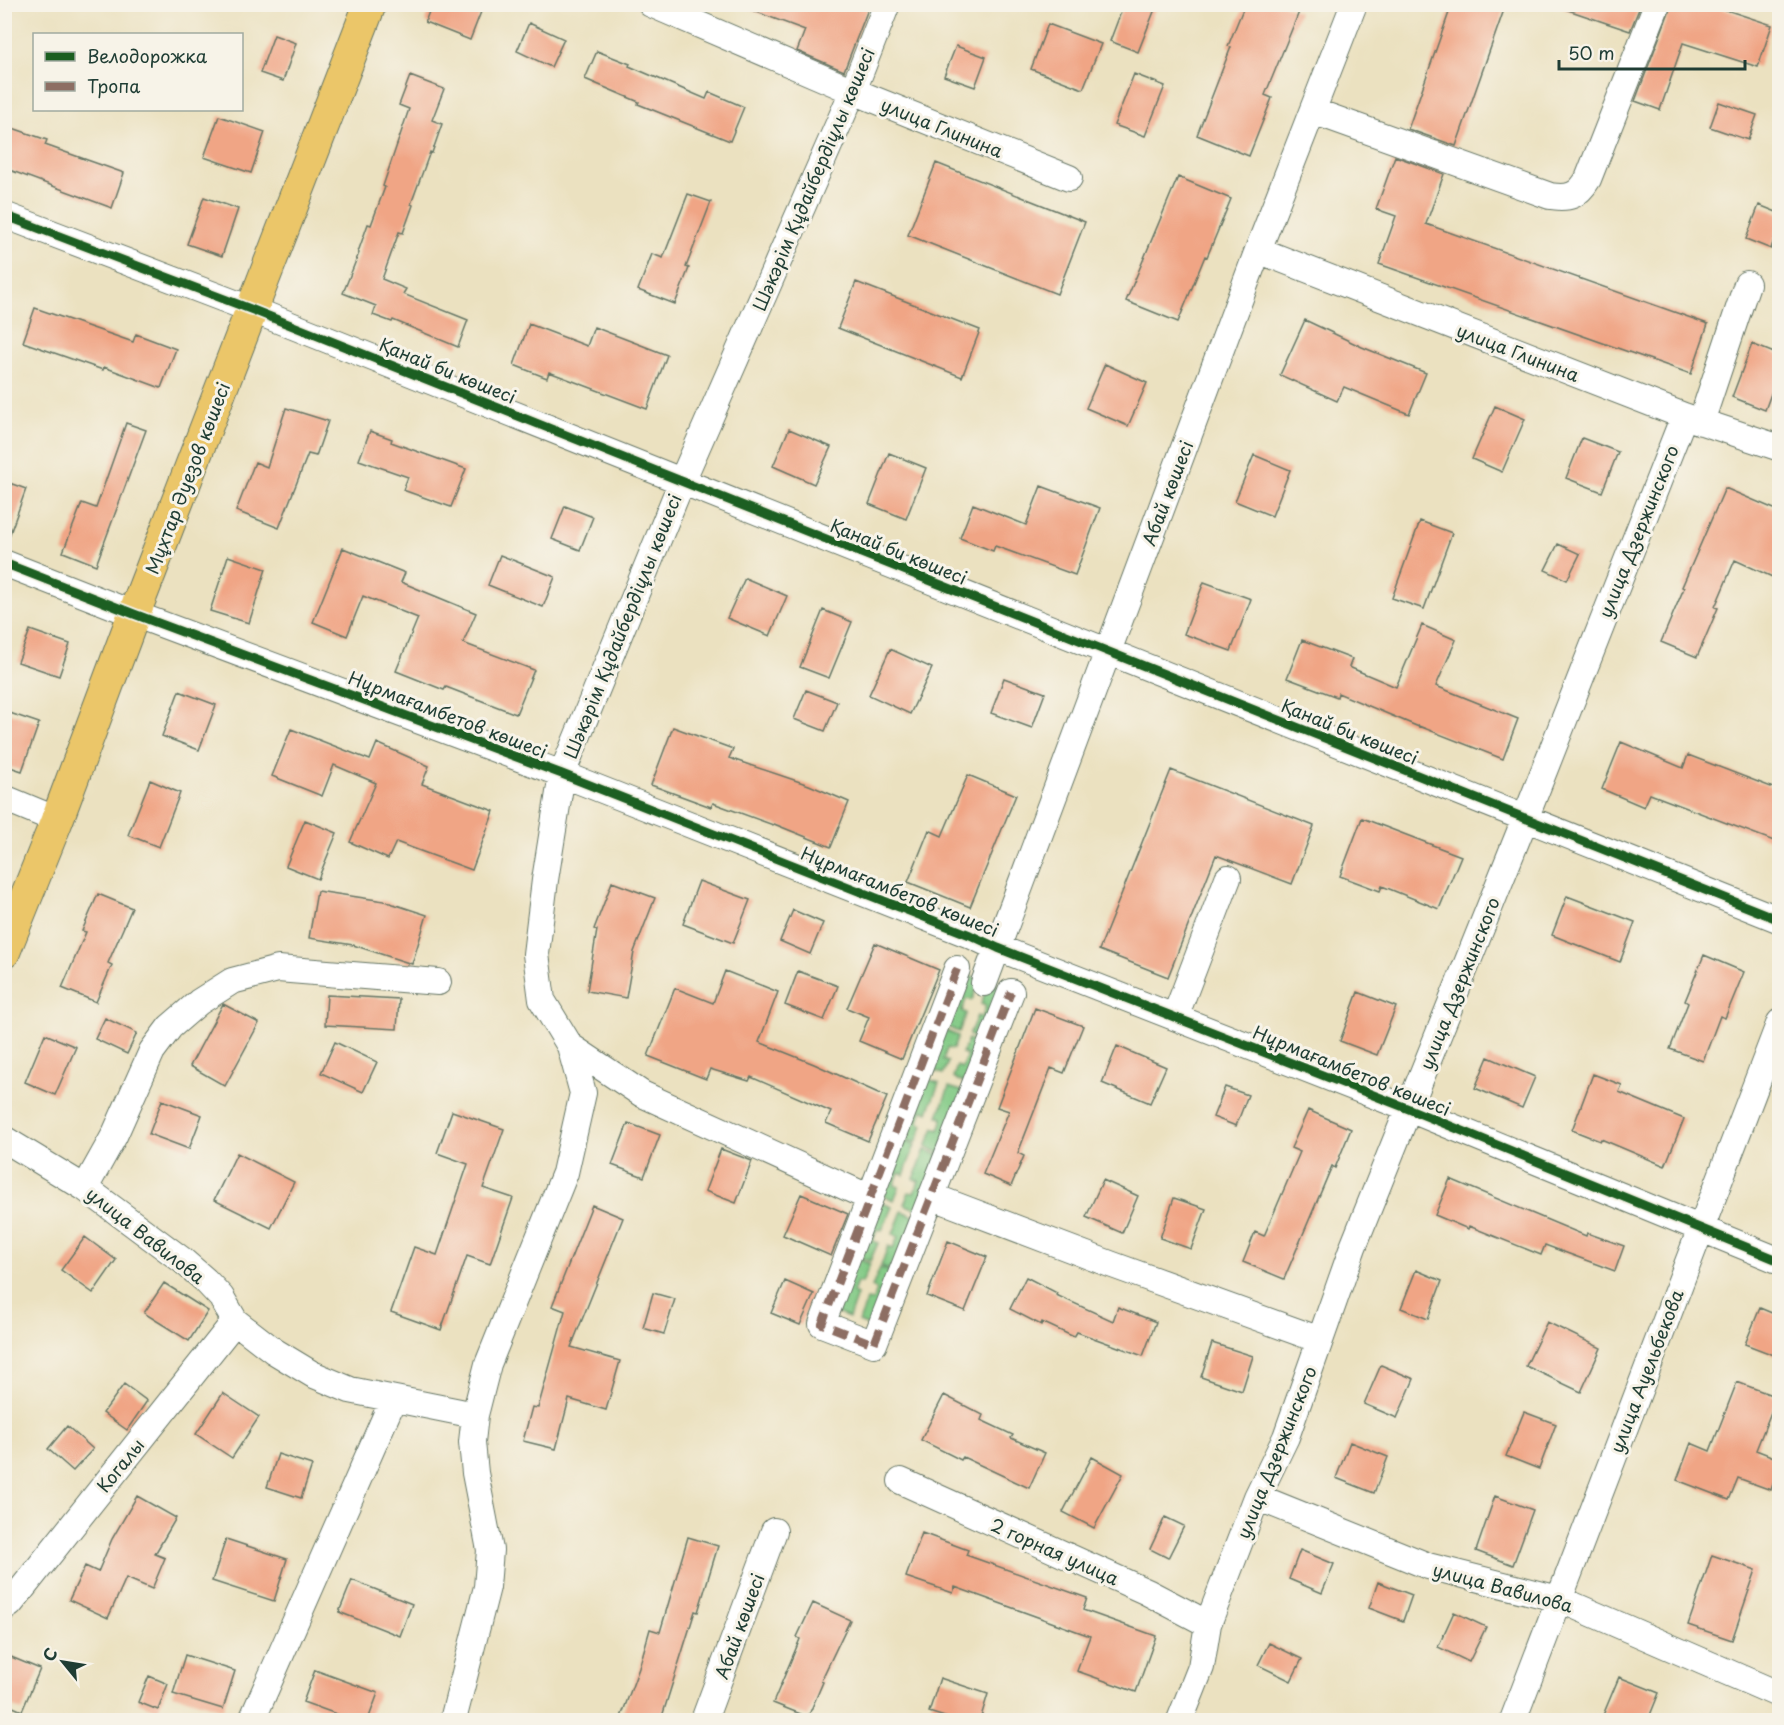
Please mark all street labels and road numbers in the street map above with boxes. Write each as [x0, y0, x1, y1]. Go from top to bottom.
street label: Шәкәрім Құдайбердіұлы көшесі [745, 43, 881, 315]
street label: улица Глинина [877, 90, 1008, 164]
street label: улица Глинина [1453, 316, 1584, 388]
street label: Қанай би көшесі [376, 330, 520, 410]
street label: Мұхтар Әуезов көшесі [138, 378, 236, 578]
street label: Абай көшесі [1135, 436, 1199, 550]
street label: улица Дзержинского [1591, 441, 1685, 621]
street label: Шәкәрім Құдайбердіұлы көшесі [556, 489, 688, 763]
street label: Қанай би көшесі [827, 511, 971, 591]
street label: Нұрмағамбетов көшесі [345, 664, 551, 764]
street label: Қанай би көшесі [1278, 691, 1422, 771]
street label: Нұрмағамбетов көшесі [797, 839, 1003, 943]
street label: улица Дзержинского [1412, 893, 1506, 1073]
street label: Нұрмағамбетов көшесі [1249, 1018, 1455, 1122]
street label: улица Вавилова [81, 1180, 212, 1290]
street label: улица Ауельбекова [1602, 1285, 1690, 1457]
street label: улица Дзержинского [1229, 1362, 1323, 1542]
street label: Когалы [90, 1432, 150, 1498]
street label: 2 горная улица [987, 1511, 1124, 1592]
street label: улица Вавилова [1430, 1555, 1577, 1619]
street label: Абай көшесі [707, 1569, 771, 1683]

